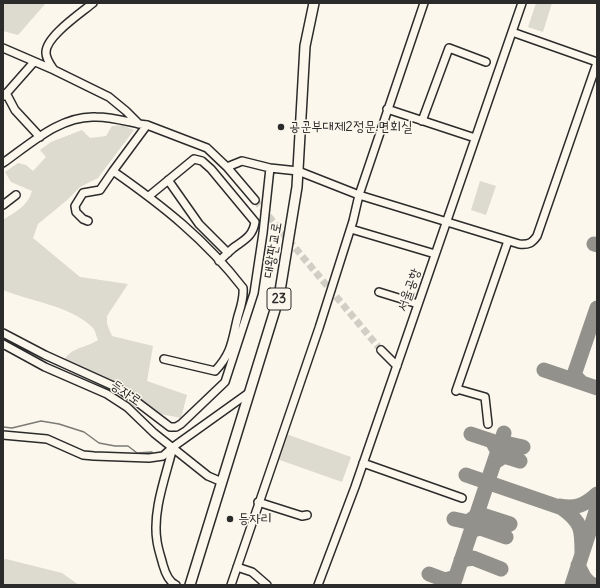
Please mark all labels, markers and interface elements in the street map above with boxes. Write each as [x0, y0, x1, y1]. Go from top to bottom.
place label: 공군부대제2정문.면회실 [289, 119, 412, 135]
marker: 공군부대제2정문.면회실 [276, 122, 286, 132]
street label: 대왕판교로 [260, 221, 286, 279]
street label: 서울공항 [394, 266, 424, 314]
road number: 23 [267, 288, 291, 310]
street label: 등자로 [107, 376, 145, 410]
place label: 등자리 [238, 511, 272, 527]
marker: 등자리 [225, 514, 235, 524]

